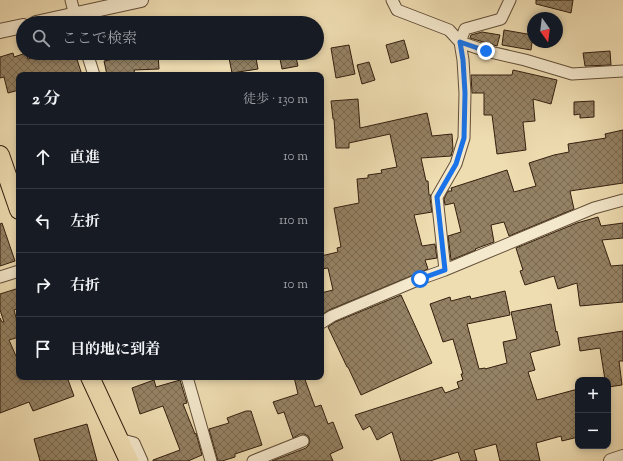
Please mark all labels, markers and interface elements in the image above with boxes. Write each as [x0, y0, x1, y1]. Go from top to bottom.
north arrow [527, 12, 563, 48]
search box [16, 16, 324, 60]
icon: search [30, 27, 52, 49]
text: ここで検索 [62, 29, 137, 50]
route end [477, 42, 495, 60]
text: 2 分 [32, 88, 61, 112]
text: 徒歩 · 130 m [243, 91, 308, 109]
icon: ahead [32, 146, 54, 168]
text: 直進 [70, 148, 100, 169]
text: 10 m [283, 148, 308, 166]
icon: left [32, 210, 54, 232]
text: 左折 [70, 212, 100, 233]
text: 110 m [279, 212, 308, 230]
route start [411, 270, 429, 288]
icon: right [32, 274, 54, 296]
text: 右折 [70, 276, 100, 297]
text: 10 m [283, 276, 308, 294]
icon: arrive [32, 338, 54, 360]
text: 目的地に到着 [70, 340, 160, 361]
map controls [575, 377, 611, 449]
button: + [575, 377, 611, 413]
button: − [575, 413, 611, 449]

